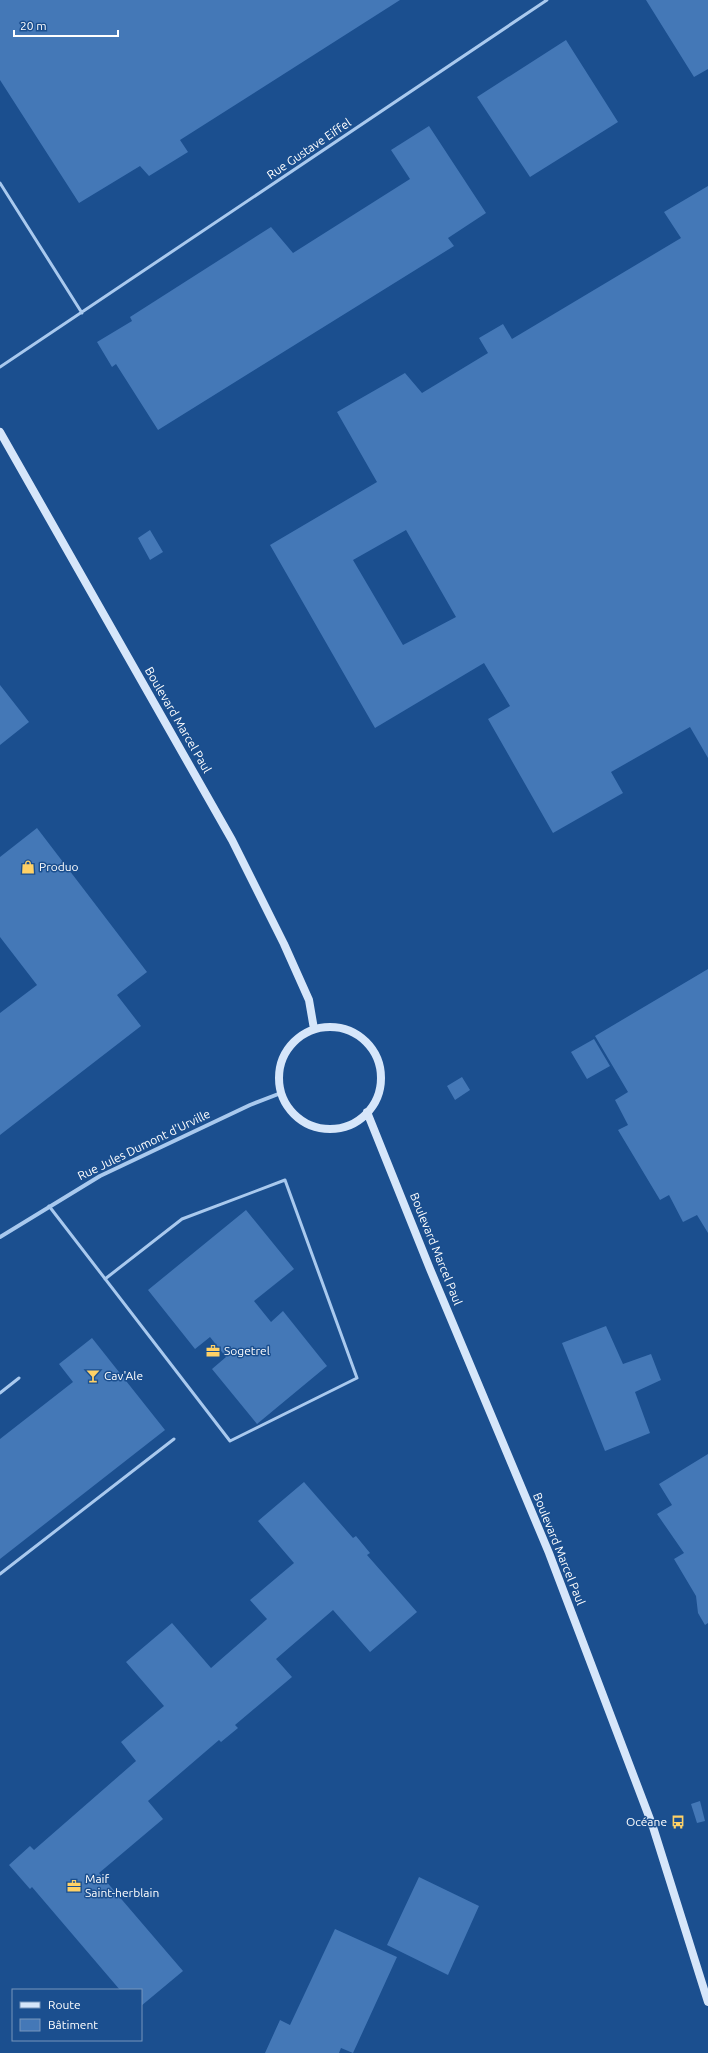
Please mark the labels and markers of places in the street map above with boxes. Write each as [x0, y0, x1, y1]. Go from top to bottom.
shop icon: Produo [20, 859, 36, 875]
place label: Produo [39, 860, 79, 873]
office icon: Sogetrel [205, 1343, 221, 1359]
place label: Sogetrel [224, 1344, 270, 1357]
bar icon: Cav'Ale [85, 1368, 101, 1384]
place label: Cav'Ale [104, 1369, 143, 1382]
bus stop icon: Océane [670, 1814, 686, 1830]
place label: Océane [626, 1815, 667, 1828]
place label: Maif Saint-herblain [85, 1872, 159, 1899]
office icon: Maif Saint-herblain [66, 1878, 82, 1894]

